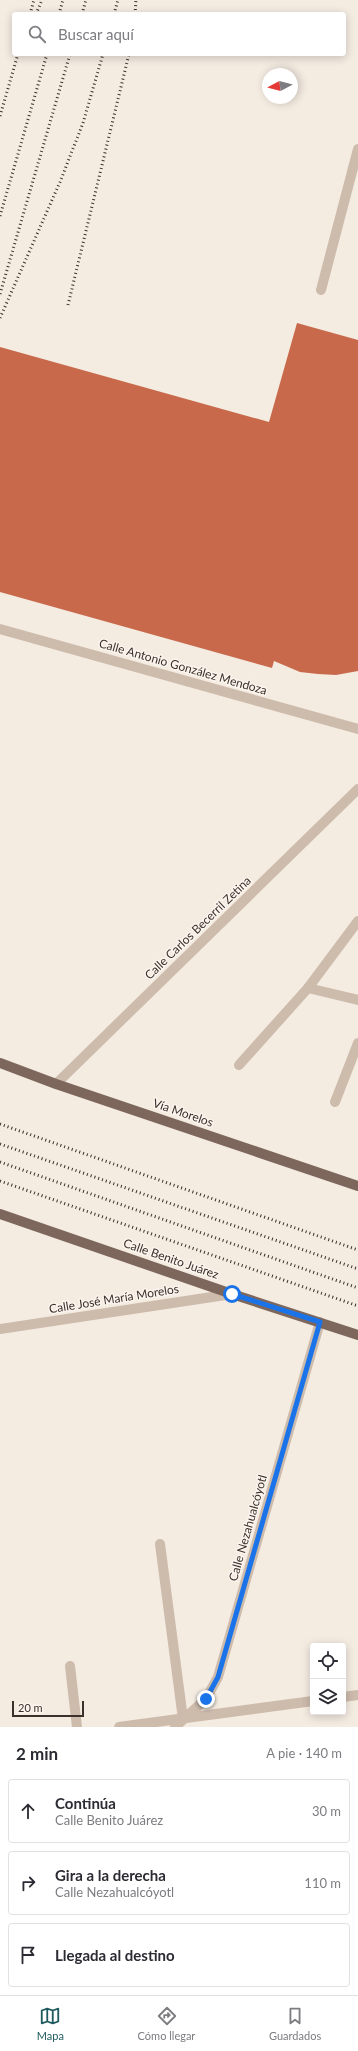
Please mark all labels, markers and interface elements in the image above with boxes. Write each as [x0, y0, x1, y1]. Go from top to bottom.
search box [12, 12, 346, 56]
icon: search [26, 23, 48, 45]
text: Buscar aquí [58, 25, 134, 43]
north arrow [262, 68, 298, 104]
street label: Calle Antonio González Mendoza [97, 635, 269, 698]
street label: Calle Carlos Becerril Zetina [141, 873, 254, 982]
street label: Vía Morelos [151, 1095, 215, 1130]
street label: Calle Benito Juárez [122, 1235, 221, 1282]
street label: Calle José María Morelos [48, 1281, 180, 1316]
route start [223, 1285, 241, 1303]
street label: Calle Nezahualcóyotl [225, 1473, 270, 1583]
map controls [310, 1643, 346, 1715]
button: locate [310, 1643, 346, 1679]
button: layers [310, 1679, 346, 1715]
route end [197, 1690, 215, 1708]
scale bar [12, 1699, 84, 1718]
text: 20 m [18, 1701, 43, 1714]
text: 2 min [16, 1743, 58, 1764]
text: A pie · 140 m [266, 1745, 342, 1761]
text: Continúa [55, 1794, 116, 1812]
icon: ahead [17, 1800, 39, 1822]
text: 30 m [312, 1803, 341, 1819]
text: Calle Benito Juárez [55, 1812, 163, 1828]
text: Gira a la derecha [55, 1866, 166, 1884]
icon: right [17, 1872, 39, 1894]
text: 110 m [304, 1875, 341, 1891]
text: Calle Nezahualcóyotl [55, 1884, 174, 1900]
icon: arrive [17, 1944, 39, 1966]
text: Llegada al destino [55, 1946, 175, 1964]
tab: Mapa [37, 2005, 64, 2042]
tab: Cómo llegar [138, 2005, 195, 2042]
tab: Guardados [269, 2005, 321, 2042]

